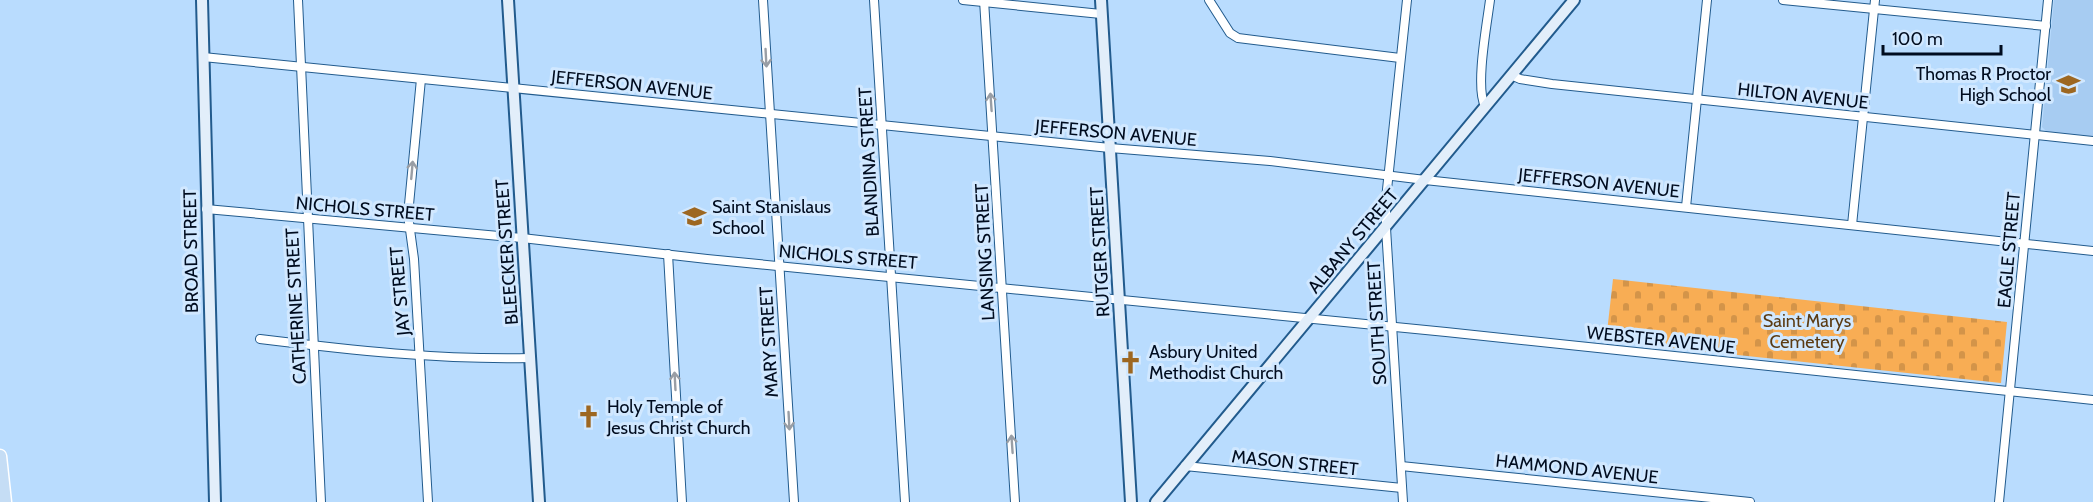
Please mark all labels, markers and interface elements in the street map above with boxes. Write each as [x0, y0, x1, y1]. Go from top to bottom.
scale bar [1883, 18, 2002, 56]
text: 100 m [1892, 28, 1943, 50]
one-way arrow [761, 48, 772, 68]
place label: Thomas R Proctor High School [1916, 63, 2052, 106]
street label: JEFFERSON AVENUE [549, 65, 714, 104]
school or university icon: Thomas R Proctor High School [2056, 71, 2082, 97]
street label: HILTON AVENUE [1736, 78, 1870, 114]
street label: BLANDINA STREET [854, 86, 884, 237]
one-way arrow [985, 93, 996, 113]
street label: JEFFERSON AVENUE [1033, 115, 1198, 151]
one-way arrow [407, 161, 418, 181]
street label: JEFFERSON AVENUE [1516, 163, 1681, 202]
street label: BLEECKER STREET [491, 178, 523, 326]
street label: LANSING STREET [970, 183, 1000, 321]
street label: ALBANY STREET [1303, 184, 1403, 298]
street label: RUTGER STREET [1086, 186, 1114, 318]
street label: BROAD STREET [179, 188, 203, 313]
street label: EAGLE STREET [1993, 191, 2025, 309]
street label: NICHOLS STREET [295, 192, 436, 226]
place label: Saint Stanislaus School [712, 196, 831, 239]
school or university icon: Saint Stanislaus School [681, 204, 707, 230]
street label: CATHERINE STREET [281, 227, 311, 385]
street label: NICHOLS STREET [778, 240, 919, 274]
street label: JAY STREET [385, 245, 415, 337]
street label: SOUTH STREET [1363, 260, 1391, 386]
street label: MARY STREET [755, 286, 783, 398]
park label: Saint Marys Cemetery [1763, 310, 1851, 353]
street label: WEBSTER AVENUE [1586, 321, 1736, 359]
place label: Asbury United Methodist Church [1149, 341, 1283, 384]
church icon: Asbury United Methodist Church [1118, 349, 1144, 375]
one-way arrow [670, 371, 681, 391]
place label: Holy Temple of Jesus Christ Church [606, 396, 751, 439]
church icon: Holy Temple of Jesus Christ Church [576, 404, 602, 430]
one-way arrow [783, 410, 794, 430]
one-way arrow [1006, 434, 1017, 454]
street label: MASON STREET [1231, 445, 1360, 481]
street label: HAMMOND AVENUE [1495, 450, 1659, 488]

